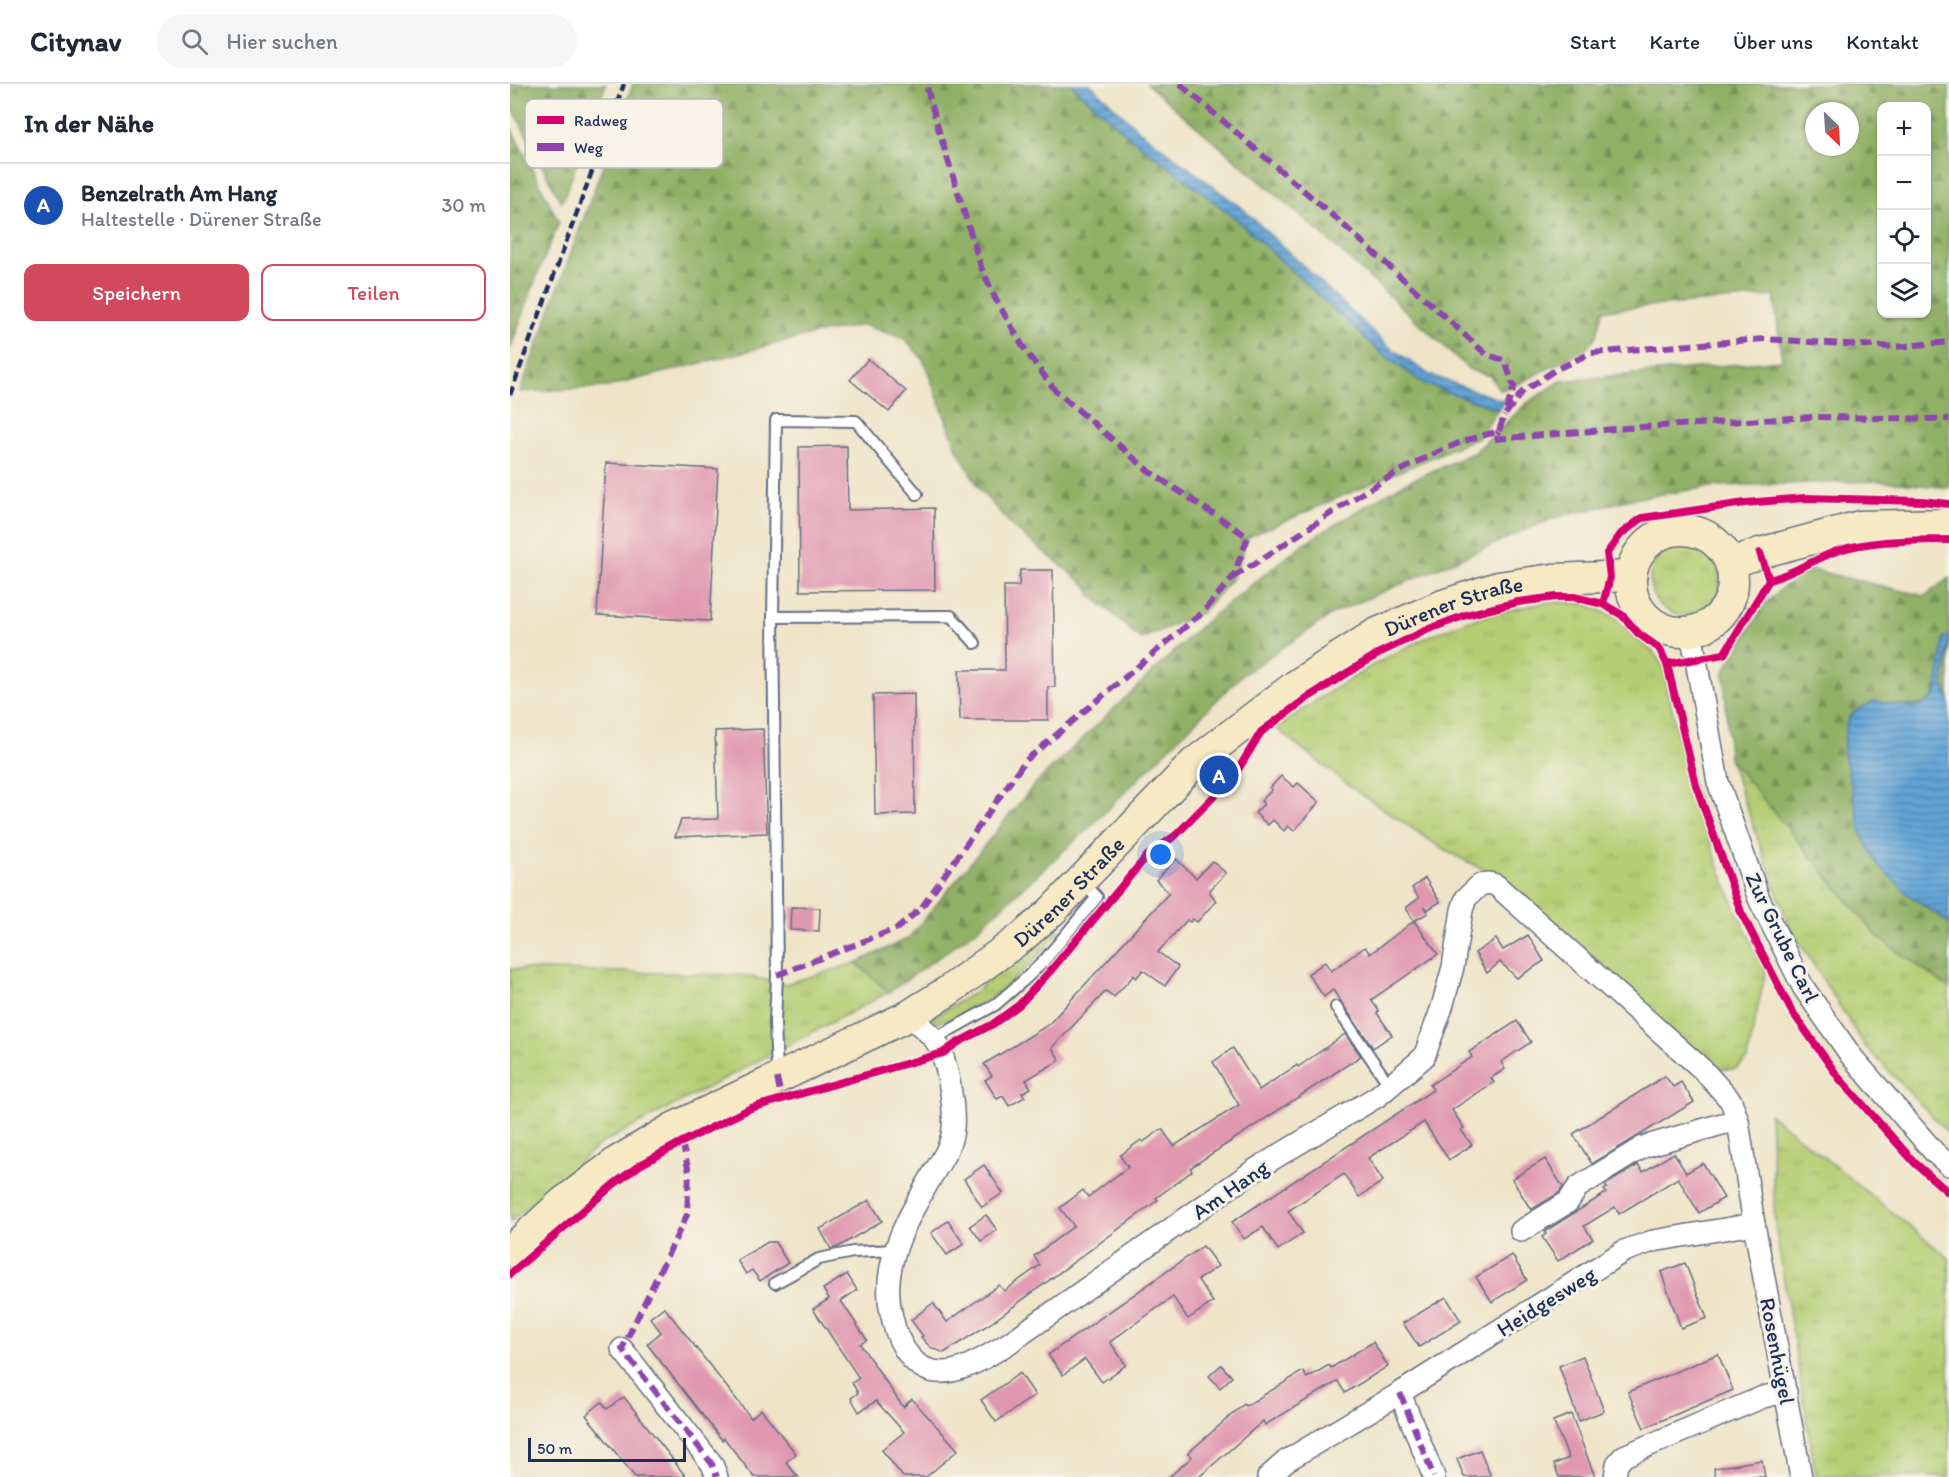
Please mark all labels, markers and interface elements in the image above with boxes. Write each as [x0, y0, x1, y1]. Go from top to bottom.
search box [157, 14, 577, 68]
text: Citynav [30, 24, 121, 58]
icon: search [178, 25, 211, 58]
text: Hier suchen [226, 28, 338, 55]
text: Start [1570, 29, 1616, 54]
text: Karte [1649, 29, 1700, 54]
text: Über uns [1733, 29, 1813, 54]
text: Kontakt [1846, 29, 1919, 54]
legend [525, 99, 723, 168]
north arrow [1805, 102, 1859, 156]
map controls [1877, 102, 1931, 318]
button: + [1877, 102, 1931, 156]
text: In der Nähe [24, 107, 154, 139]
text: Radweg [574, 111, 628, 130]
text: Weg [574, 138, 604, 157]
button: − [1877, 156, 1931, 210]
text: Benzelrath Am Hang [81, 180, 277, 207]
text: A [37, 193, 50, 217]
text: 30 m [441, 193, 486, 217]
text: Haltestelle · Dürener Straße [81, 207, 322, 231]
button: locate [1877, 210, 1931, 264]
button: Speichern [24, 264, 249, 321]
button: Teilen [261, 264, 486, 321]
button: layers [1877, 264, 1931, 318]
street label: Dürener Straße [1380, 571, 1525, 643]
pin: A [1200, 752, 1238, 798]
street label: Dürener Straße [1007, 831, 1130, 953]
your location [1146, 840, 1175, 869]
street label: Zur Grube Carl [1739, 868, 1826, 1007]
street label: Am Hang [1187, 1153, 1274, 1225]
street label: Heidgesweg [1492, 1260, 1602, 1343]
street label: Rosenhügel [1754, 1295, 1801, 1407]
scale bar [528, 1435, 686, 1462]
text: 50 m [537, 1439, 572, 1458]

